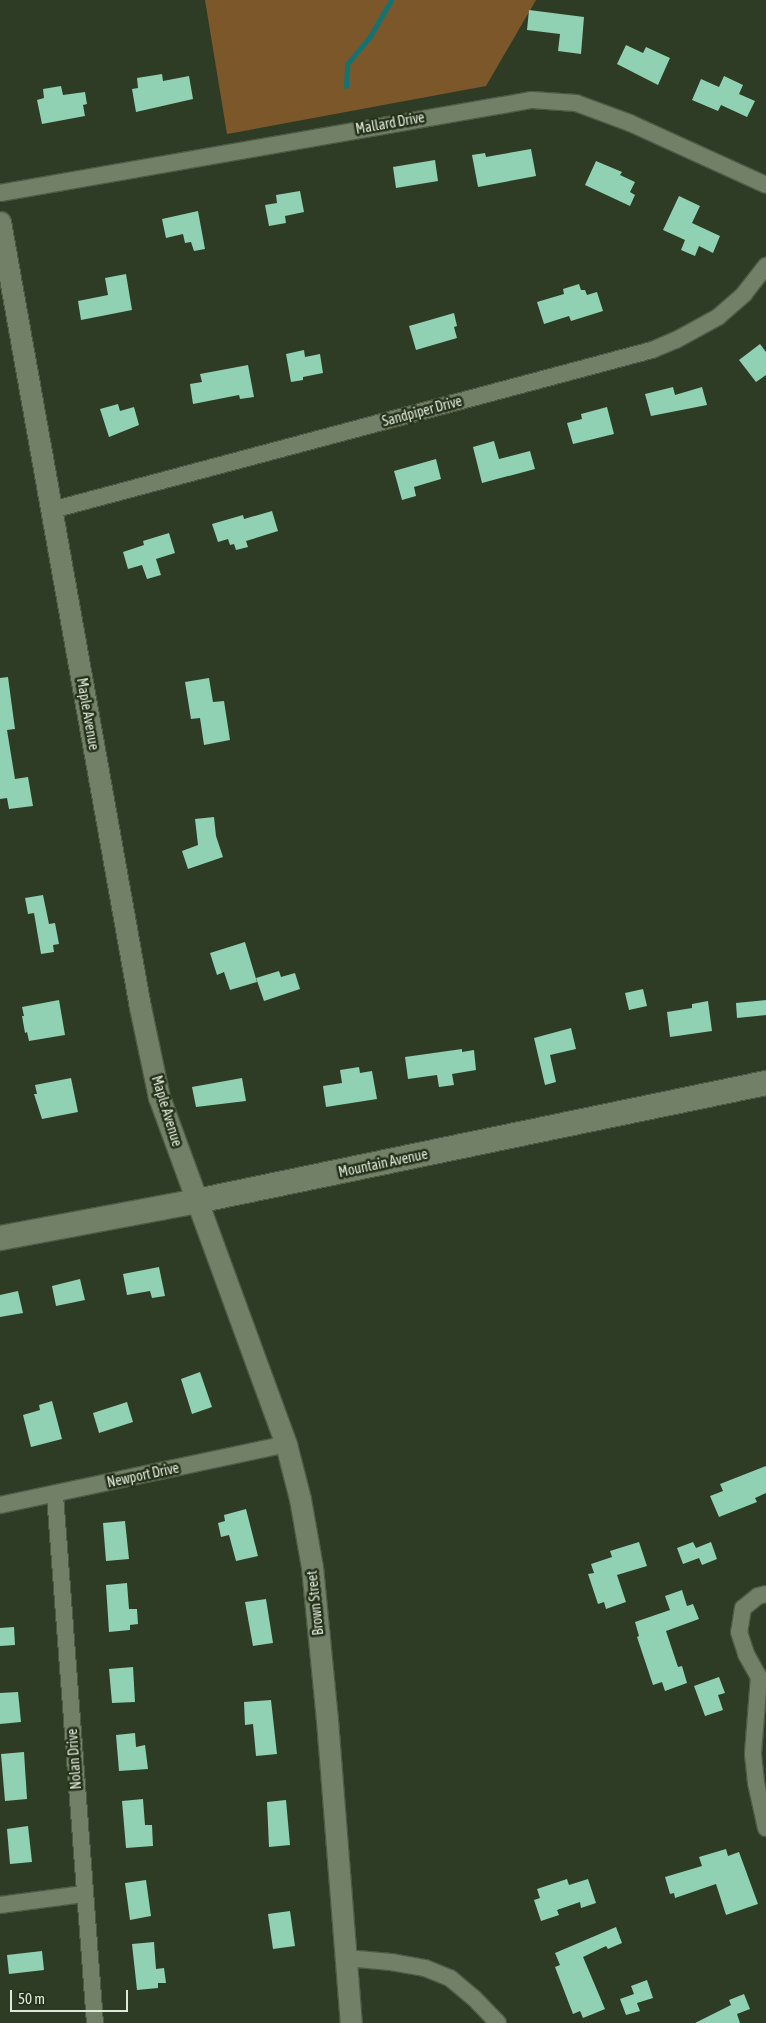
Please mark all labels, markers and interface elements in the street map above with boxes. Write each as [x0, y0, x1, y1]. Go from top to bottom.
street label: Mallard Drive [354, 109, 426, 137]
street label: Sandpiper Drive [380, 392, 464, 430]
street label: Maple Avenue [73, 677, 103, 751]
street label: Maple Avenue [148, 1074, 186, 1148]
street label: Mountain Avenue [337, 1145, 429, 1181]
street label: Newport Drive [105, 1459, 181, 1491]
street label: Brown Street [303, 1570, 327, 1636]
street label: Nolan Drive [63, 1728, 85, 1790]
scale bar [12, 1980, 130, 2012]
text: 50 m [18, 1990, 45, 2007]

